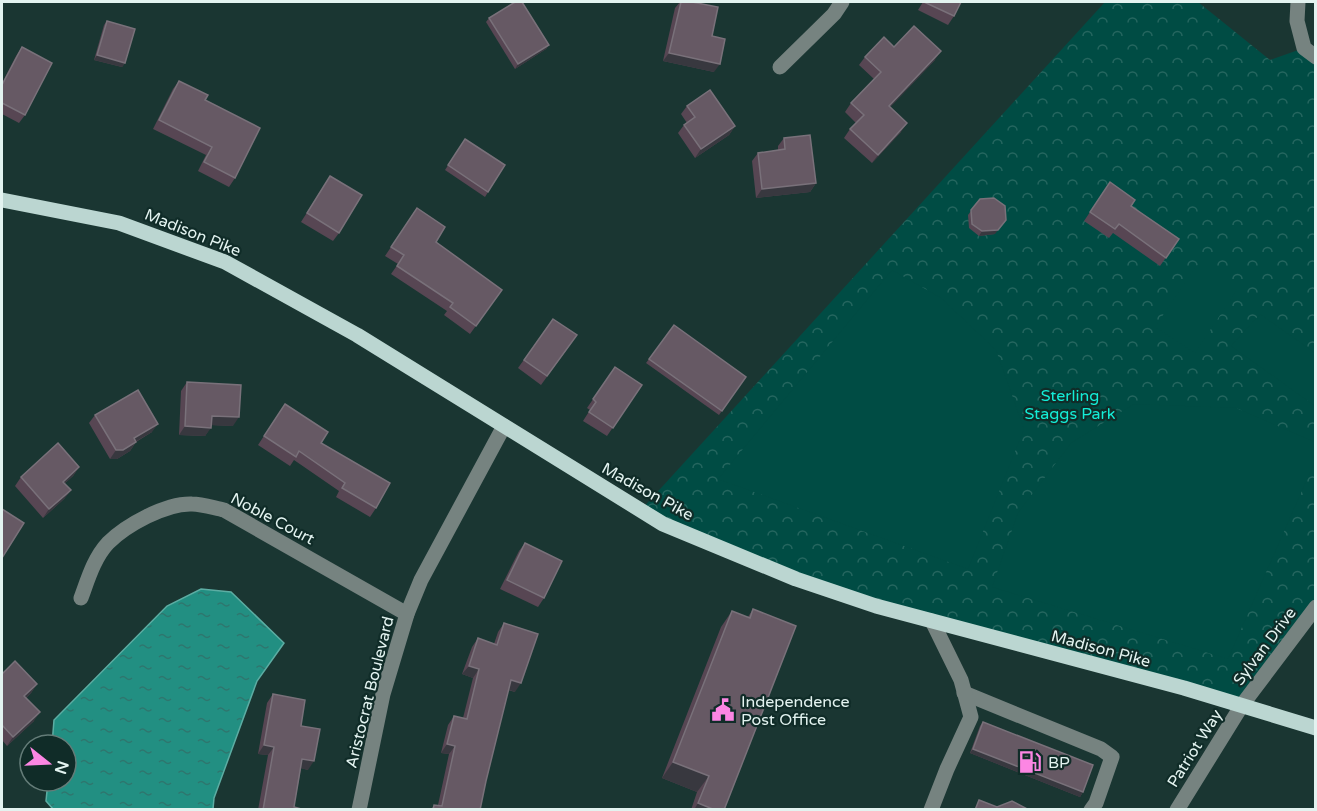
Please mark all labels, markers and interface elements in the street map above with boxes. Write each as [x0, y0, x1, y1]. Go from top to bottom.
street label: Madison Pike [142, 205, 244, 261]
park label: Sterling Staggs Park [1025, 386, 1116, 424]
street label: Madison Pike [598, 458, 697, 525]
street label: Noble Court [227, 488, 318, 549]
street label: Sylvan Drive [1229, 604, 1301, 690]
street label: Aristocrat Boulevard [341, 614, 399, 770]
street label: Madison Pike [1049, 626, 1153, 672]
place label: Independence Post Office [741, 692, 850, 730]
public building icon: Independence Post Office [710, 697, 736, 723]
street label: Patriot Way [1163, 705, 1227, 791]
north arrow [18, 733, 78, 793]
fuel station icon: BP [1017, 749, 1043, 775]
place label: BP [1048, 753, 1070, 773]
text: N [50, 758, 73, 777]

